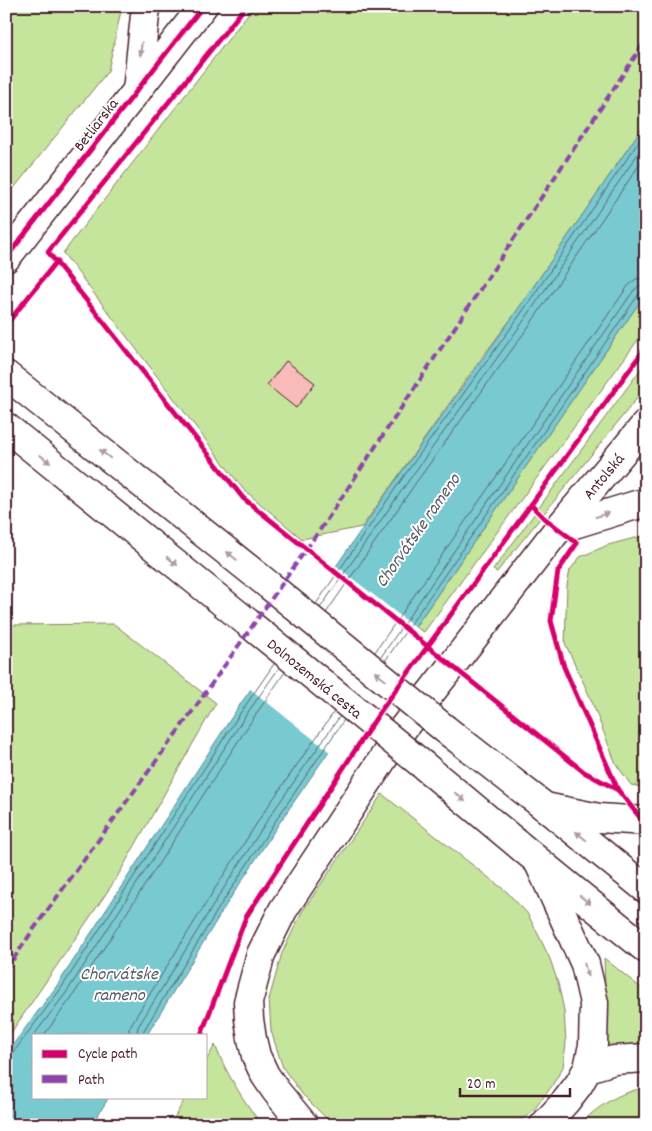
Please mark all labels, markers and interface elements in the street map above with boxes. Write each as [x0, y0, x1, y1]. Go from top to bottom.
one-way arrow [137, 41, 145, 57]
street label: Betliarska [69, 94, 125, 157]
one-way arrow [99, 449, 112, 460]
street label: Antolská [578, 449, 631, 505]
one-way arrow [38, 453, 51, 464]
water label: Chorvátske rameno [370, 469, 468, 593]
one-way arrow [595, 511, 610, 519]
one-way arrow [226, 550, 239, 561]
one-way arrow [165, 555, 178, 566]
street label: Dolnozemská cesta [261, 634, 367, 725]
one-way arrow [374, 671, 387, 682]
one-way arrow [453, 791, 466, 802]
one-way arrow [575, 831, 588, 842]
one-way arrow [579, 894, 592, 905]
one-way arrow [582, 962, 590, 977]
water label: Chorvátske rameno [80, 963, 159, 1009]
legend [32, 1034, 208, 1098]
text: Cycle path [78, 1044, 138, 1066]
scale bar [460, 1066, 570, 1098]
text: Path [78, 1070, 104, 1092]
text: 20 m [467, 1074, 495, 1096]

